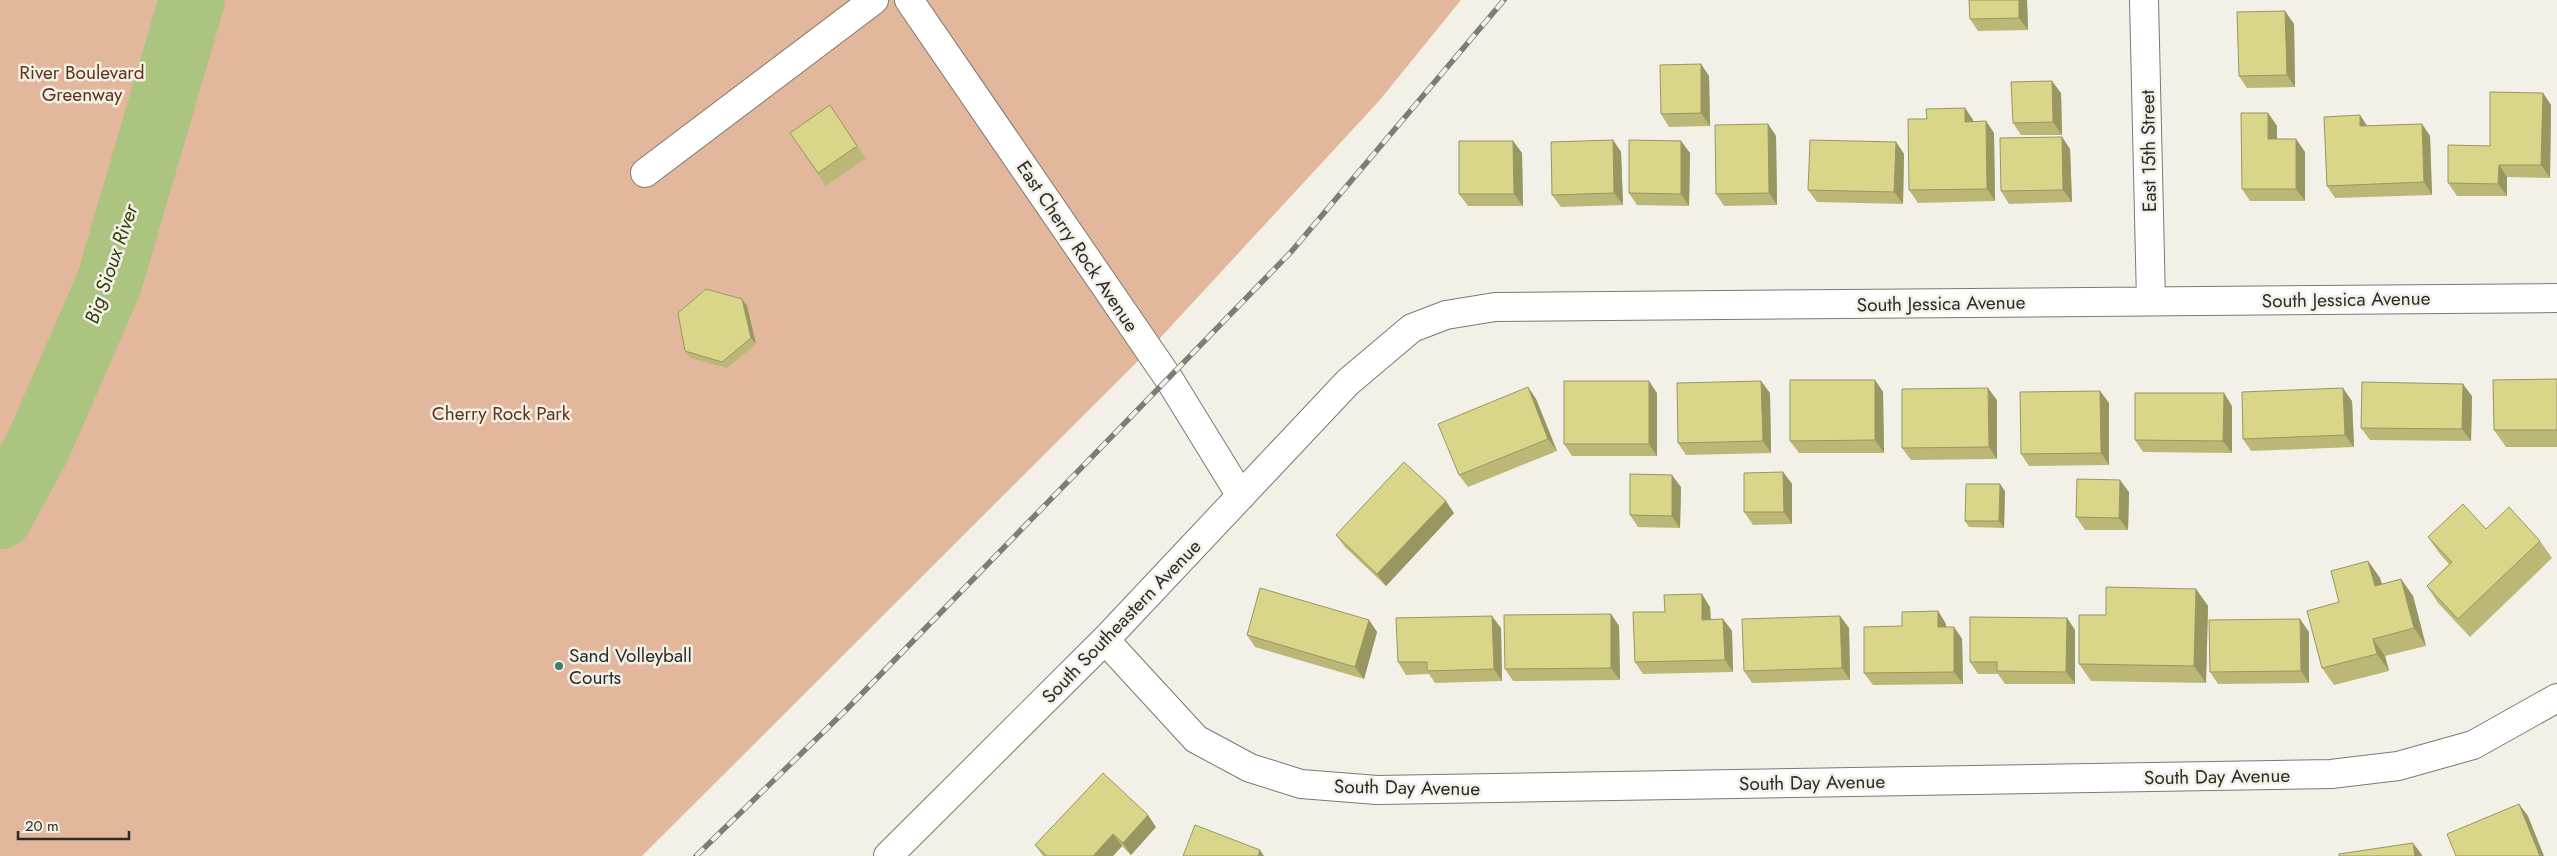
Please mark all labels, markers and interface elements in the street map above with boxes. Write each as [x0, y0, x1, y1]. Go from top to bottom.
park label: River Boulevard Greenway [19, 59, 145, 108]
street label: East 15th Street [2134, 89, 2163, 212]
street label: East Cherry Rock Avenue [1010, 155, 1145, 337]
water label: Big Sioux River [78, 199, 146, 328]
street label: South Jessica Avenue [2261, 285, 2431, 314]
street label: South Jessica Avenue [1856, 289, 2026, 318]
park label: Cherry Rock Park [432, 400, 571, 427]
street label: South Southeastern Avenue [1036, 533, 1207, 709]
place label: Sand Volleyball Courts [569, 642, 692, 691]
marker: Sand Volleyball Courts [553, 660, 565, 672]
street label: South Day Avenue [2144, 762, 2291, 791]
street label: South Day Avenue [1739, 768, 1886, 797]
street label: South Day Avenue [1334, 773, 1481, 802]
scale bar [18, 808, 129, 840]
text: 20 m [25, 815, 59, 837]

